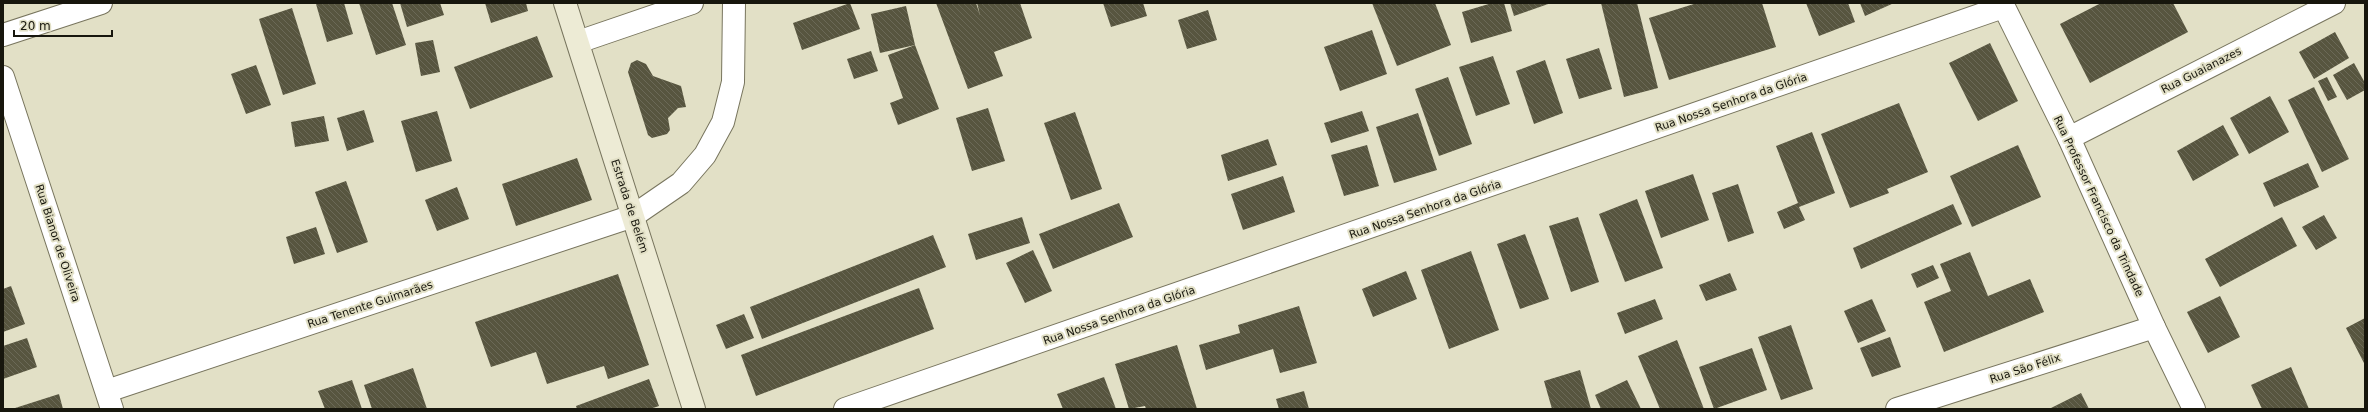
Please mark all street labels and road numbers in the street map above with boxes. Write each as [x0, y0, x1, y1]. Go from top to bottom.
street label: Rua Guaianazes [2159, 44, 2244, 96]
street label: Rua Nossa Senhora da Glória [1653, 70, 1809, 135]
street label: Rua Professor Francisco da Trindade [2051, 114, 2146, 299]
street label: Estrada de Belém [608, 158, 651, 255]
street label: Rua Nossa Senhora da Glória [1347, 177, 1503, 242]
street label: Rua Bianor de Oliveira [32, 183, 83, 304]
street label: Rua Tenente Guimarães [306, 278, 435, 331]
street label: Rua Nossa Senhora da Glória [1041, 283, 1197, 348]
street label: Rua São Félix [1988, 351, 2063, 386]

